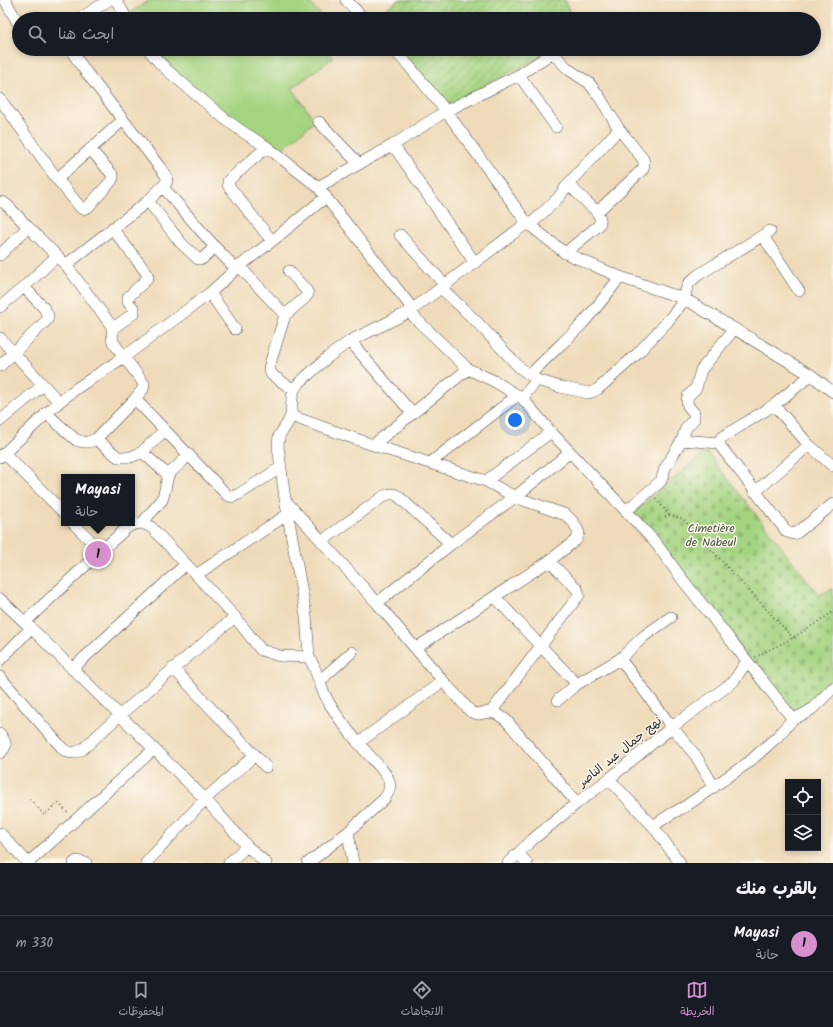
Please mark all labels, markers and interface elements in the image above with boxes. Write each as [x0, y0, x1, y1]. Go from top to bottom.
search box [12, 12, 821, 56]
icon: search [26, 23, 48, 45]
text: ابحث هنا [58, 23, 114, 47]
your location [505, 410, 525, 430]
popup [61, 474, 135, 526]
text: Mayasi [75, 478, 121, 502]
text: حانة [75, 502, 98, 523]
park label: Cimetière de Nabeul [686, 519, 736, 552]
pin: 1 [85, 539, 111, 569]
street label: نهج جمال عبد الناصر [573, 712, 666, 793]
map controls [785, 779, 821, 851]
button: locate [785, 779, 821, 815]
button: layers [785, 815, 821, 851]
text: بالقرب منك [736, 876, 817, 903]
text: Mayasi [734, 921, 779, 945]
text: 330 m [16, 933, 53, 954]
text: 1 [802, 933, 806, 954]
text: حانة [756, 945, 779, 966]
tab: المحفوظات [119, 979, 164, 1021]
tab: الاتجاهات [401, 979, 443, 1021]
tab: الخريطة [680, 979, 715, 1021]

